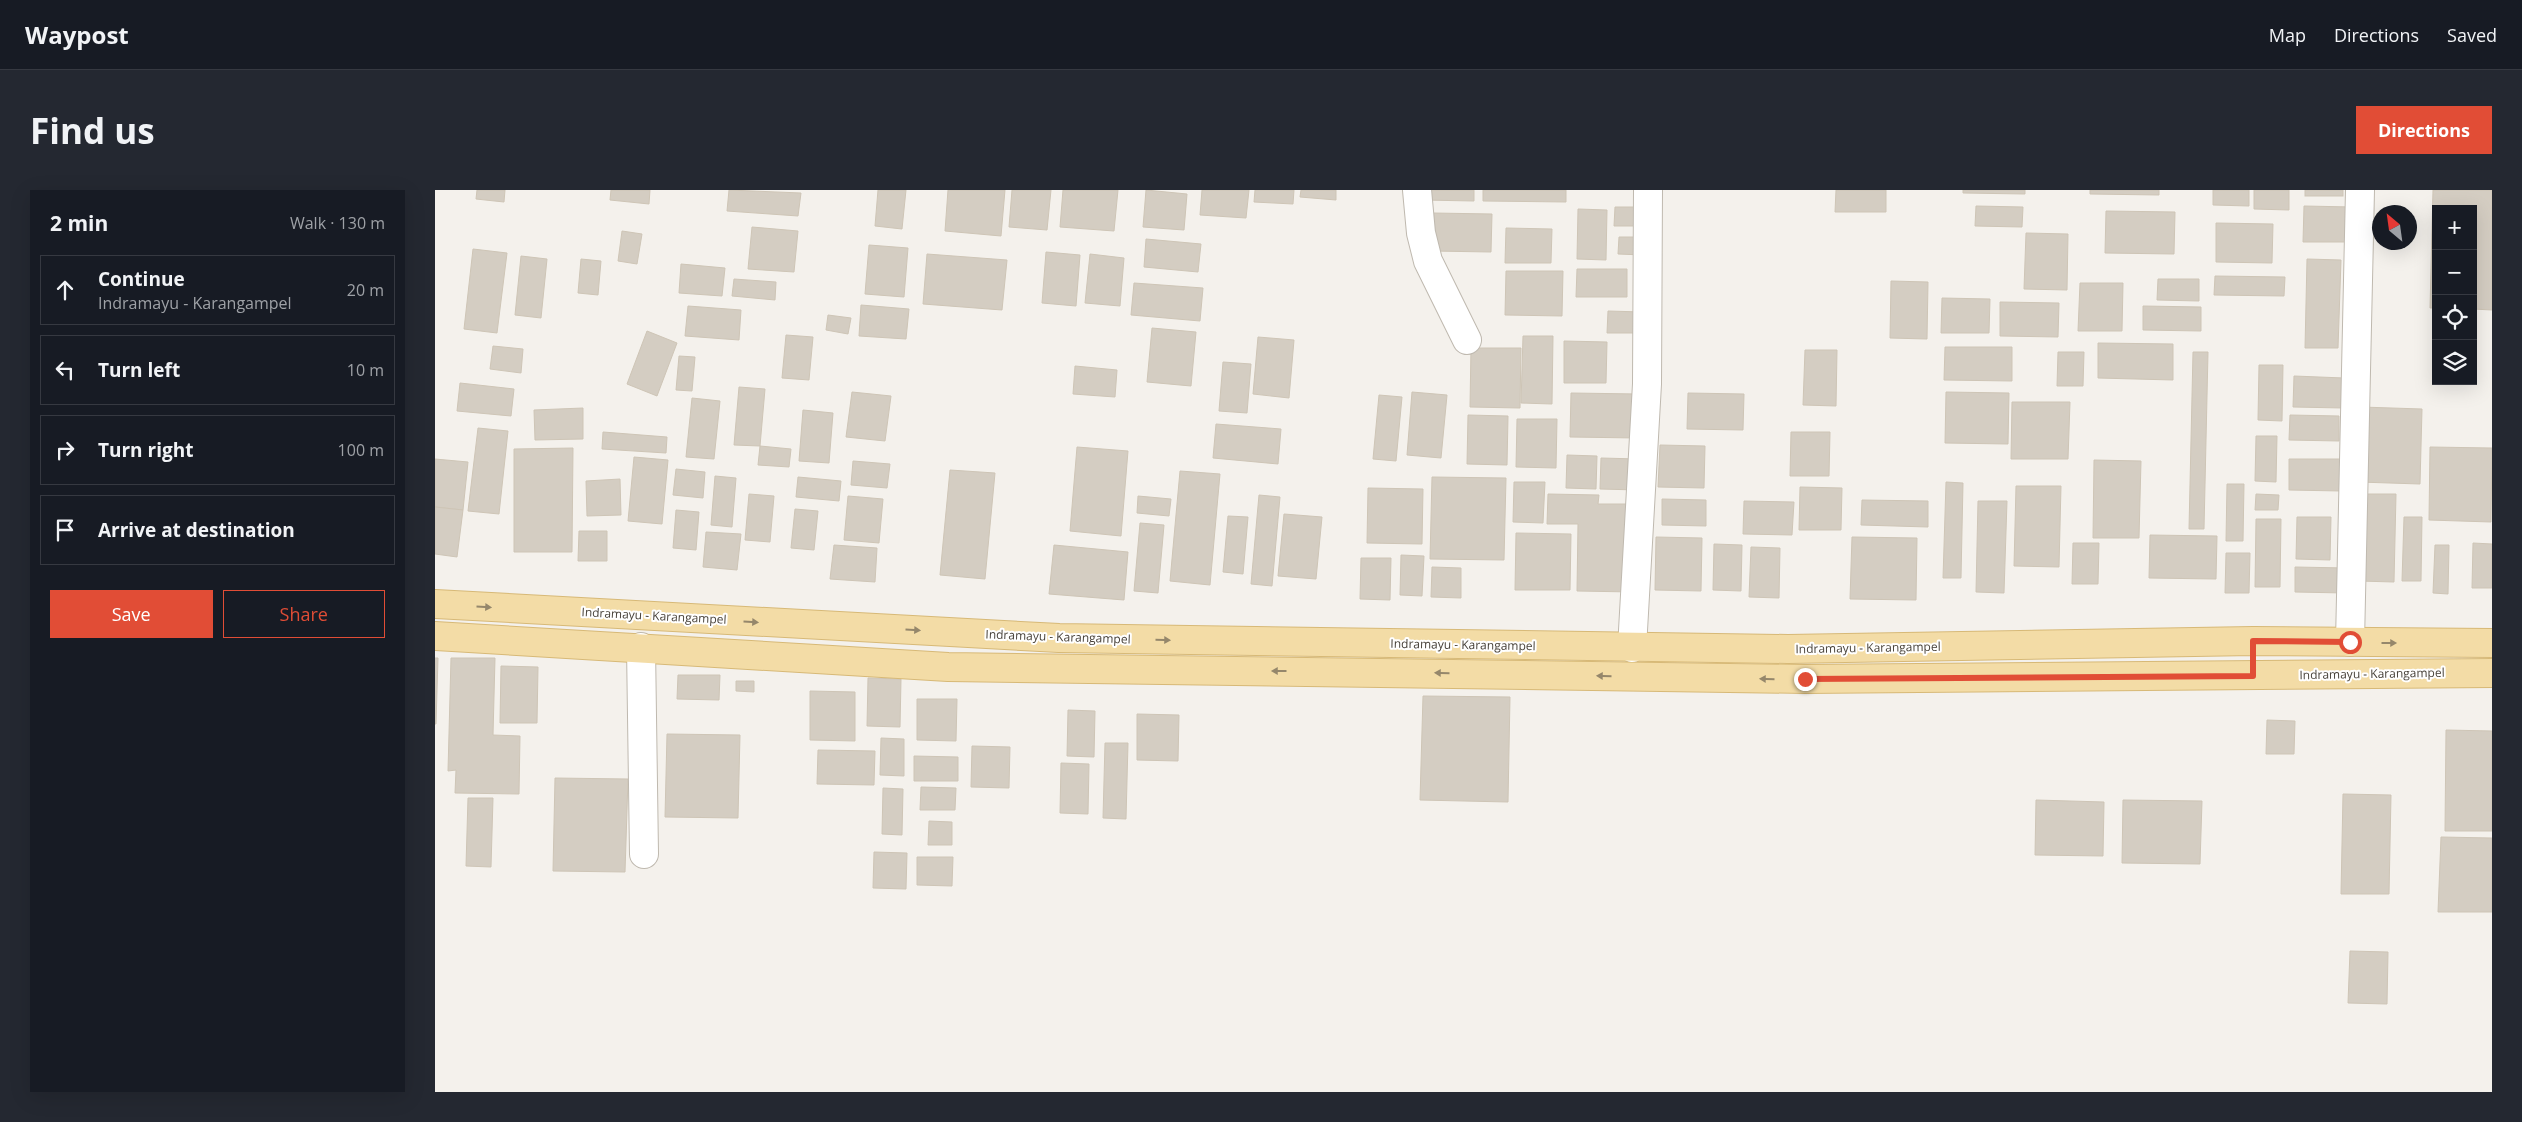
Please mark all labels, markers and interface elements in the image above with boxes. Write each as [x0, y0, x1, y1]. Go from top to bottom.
text: Waypost [25, 18, 129, 51]
text: Map [2269, 23, 2306, 47]
text: Directions [2334, 23, 2419, 47]
text: Saved [2447, 23, 2497, 47]
button: Directions [2356, 106, 2492, 154]
text: Find us [30, 107, 155, 154]
north arrow [2372, 205, 2417, 250]
map controls [2432, 205, 2477, 385]
button: + [2432, 205, 2477, 250]
text: 2 min [50, 209, 108, 237]
text: Walk · 130 m [290, 212, 385, 234]
button: − [2432, 250, 2477, 295]
text: Continue [98, 266, 185, 292]
icon: ahead [51, 276, 79, 304]
text: 20 m [347, 279, 384, 301]
text: Indramayu - Karangampel [98, 292, 292, 314]
button: locate [2432, 295, 2477, 340]
button: layers [2432, 340, 2477, 385]
icon: left [51, 356, 79, 384]
text: Turn left [98, 357, 180, 383]
text: 10 m [347, 359, 384, 381]
icon: right [51, 436, 79, 464]
text: Turn right [98, 437, 193, 463]
text: 100 m [338, 439, 384, 461]
icon: arrive [51, 516, 79, 544]
text: Arrive at destination [98, 517, 295, 543]
button: Save [50, 590, 213, 638]
button: Share [223, 590, 385, 638]
one-way arrow [476, 603, 492, 611]
street label: Indramayu - Karangampel [581, 603, 727, 628]
one-way arrow [743, 618, 759, 626]
street label: Indramayu - Karangampel [985, 625, 1131, 648]
one-way arrow [905, 627, 921, 635]
route start [2339, 631, 2362, 654]
street label: Indramayu - Karangampel [1390, 635, 1536, 654]
one-way arrow [1155, 636, 1171, 644]
street label: Indramayu - Karangampel [1795, 638, 1941, 657]
one-way arrow [2382, 639, 2398, 647]
street label: Indramayu - Karangampel [2299, 664, 2445, 683]
one-way arrow [1271, 667, 1287, 675]
route end [1794, 668, 1817, 691]
one-way arrow [1433, 669, 1449, 677]
one-way arrow [1596, 672, 1612, 680]
one-way arrow [1758, 674, 1774, 682]

